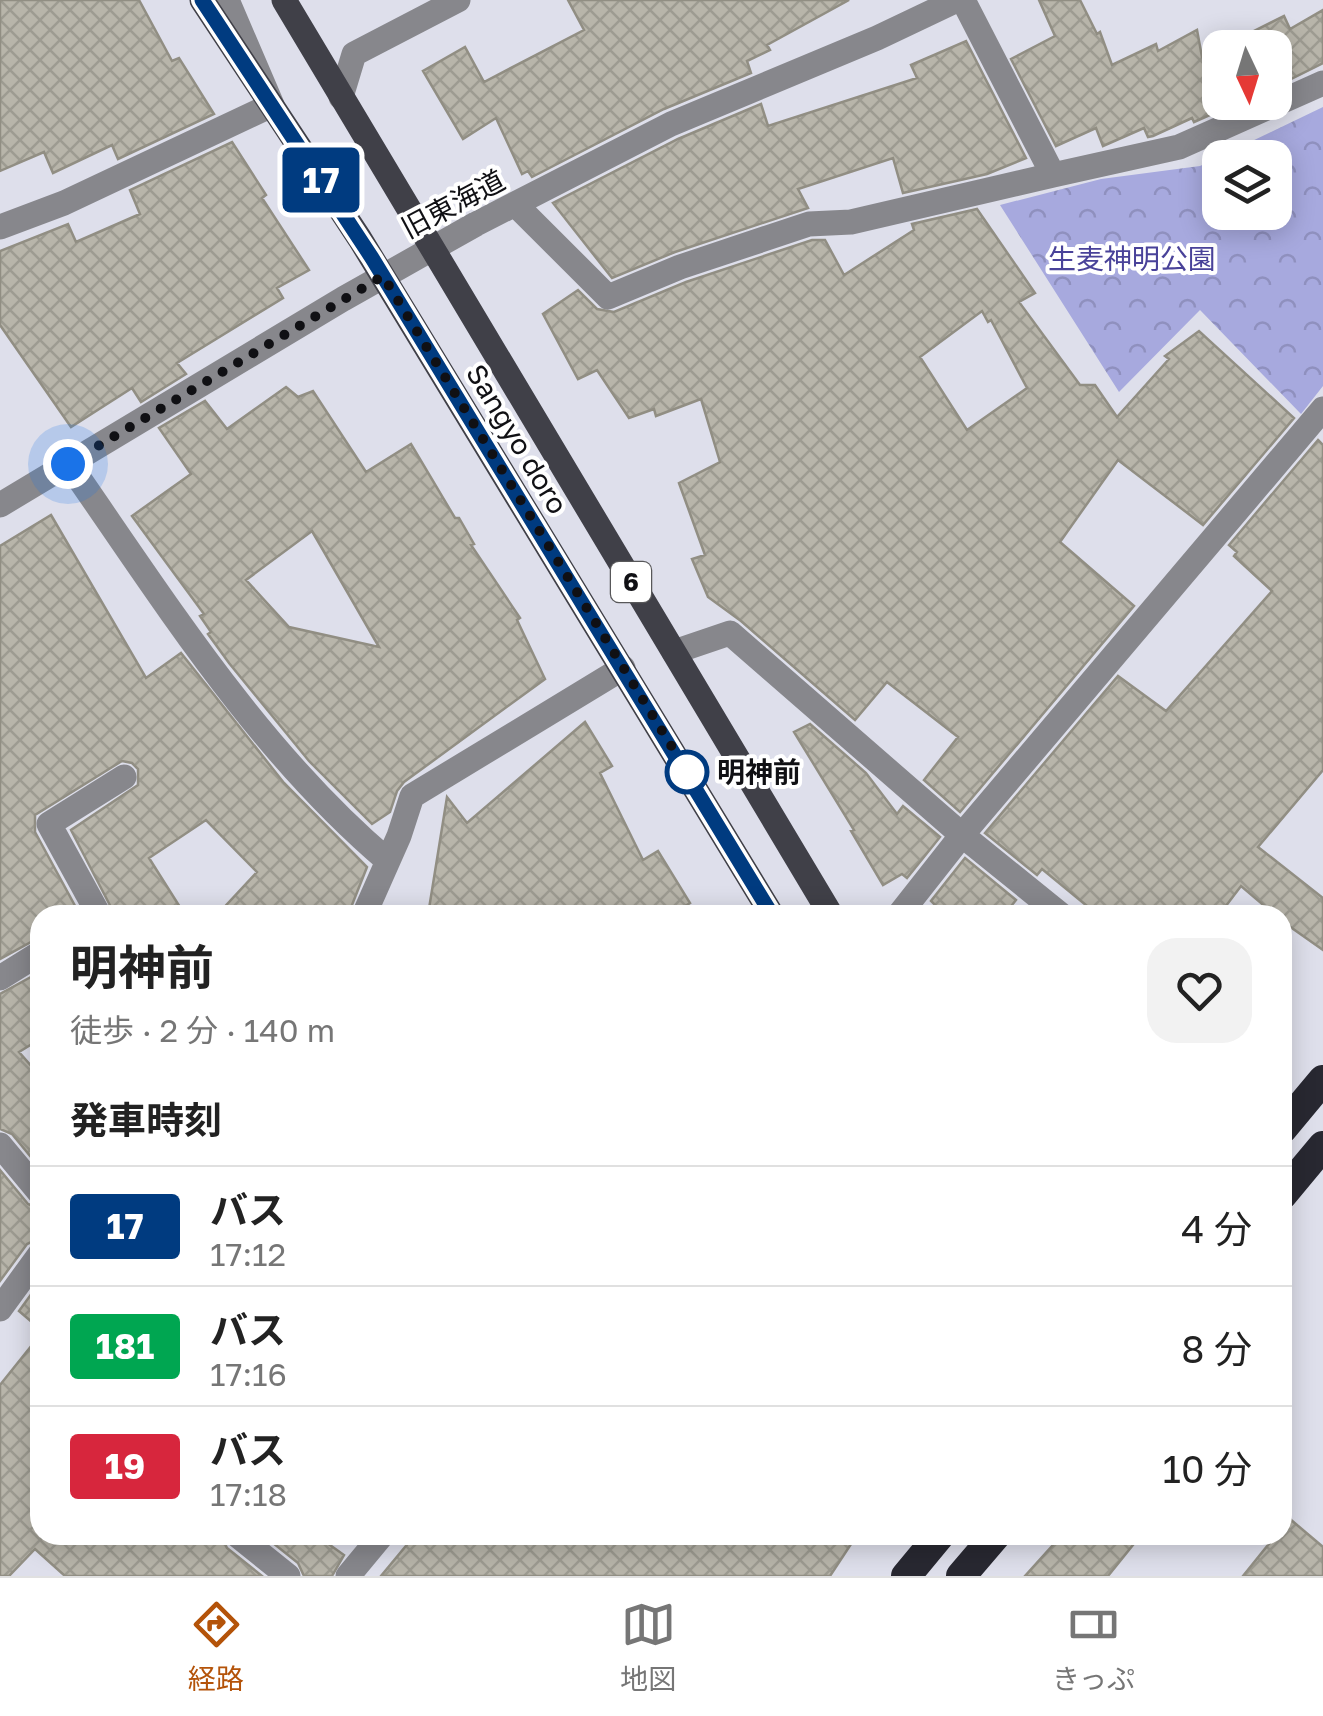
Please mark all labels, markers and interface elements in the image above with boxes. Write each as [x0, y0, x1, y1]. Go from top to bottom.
north arrow [1202, 30, 1292, 120]
map controls [1202, 30, 1292, 230]
button: layers [1202, 140, 1292, 230]
line badge: 17 [276, 148, 366, 212]
text: 17 [302, 159, 340, 201]
street label: 旧東海道 [396, 163, 510, 244]
park label: 生麦神明公園 [1048, 242, 1216, 275]
street label: Sangyo doro [460, 358, 575, 519]
your location [43, 439, 93, 489]
road number: 6 [611, 562, 651, 602]
marker: 明神前 [666, 751, 708, 793]
place label: 明神前 [717, 755, 801, 788]
text: 明神前 [70, 938, 214, 996]
button: heart [1147, 938, 1252, 1043]
text: 徒歩 · 2 分 · 140 m [70, 1011, 335, 1049]
text: 発車時刻 [70, 1097, 222, 1142]
text: バス [210, 1187, 286, 1232]
text: 17 [106, 1205, 144, 1247]
text: 4 分 [1181, 1206, 1252, 1251]
text: 17:12 [210, 1235, 286, 1273]
text: バス [210, 1307, 286, 1352]
text: 181 [96, 1325, 154, 1367]
text: 8 分 [1181, 1326, 1252, 1371]
text: 17:16 [210, 1355, 287, 1393]
text: バス [210, 1427, 286, 1472]
text: 19 [105, 1445, 145, 1487]
text: 10 分 [1163, 1446, 1252, 1491]
text: 17:18 [210, 1475, 287, 1513]
tab: 経路 [188, 1597, 244, 1697]
tab: 地図 [620, 1597, 676, 1697]
tab: きっぷ [1052, 1597, 1135, 1697]

